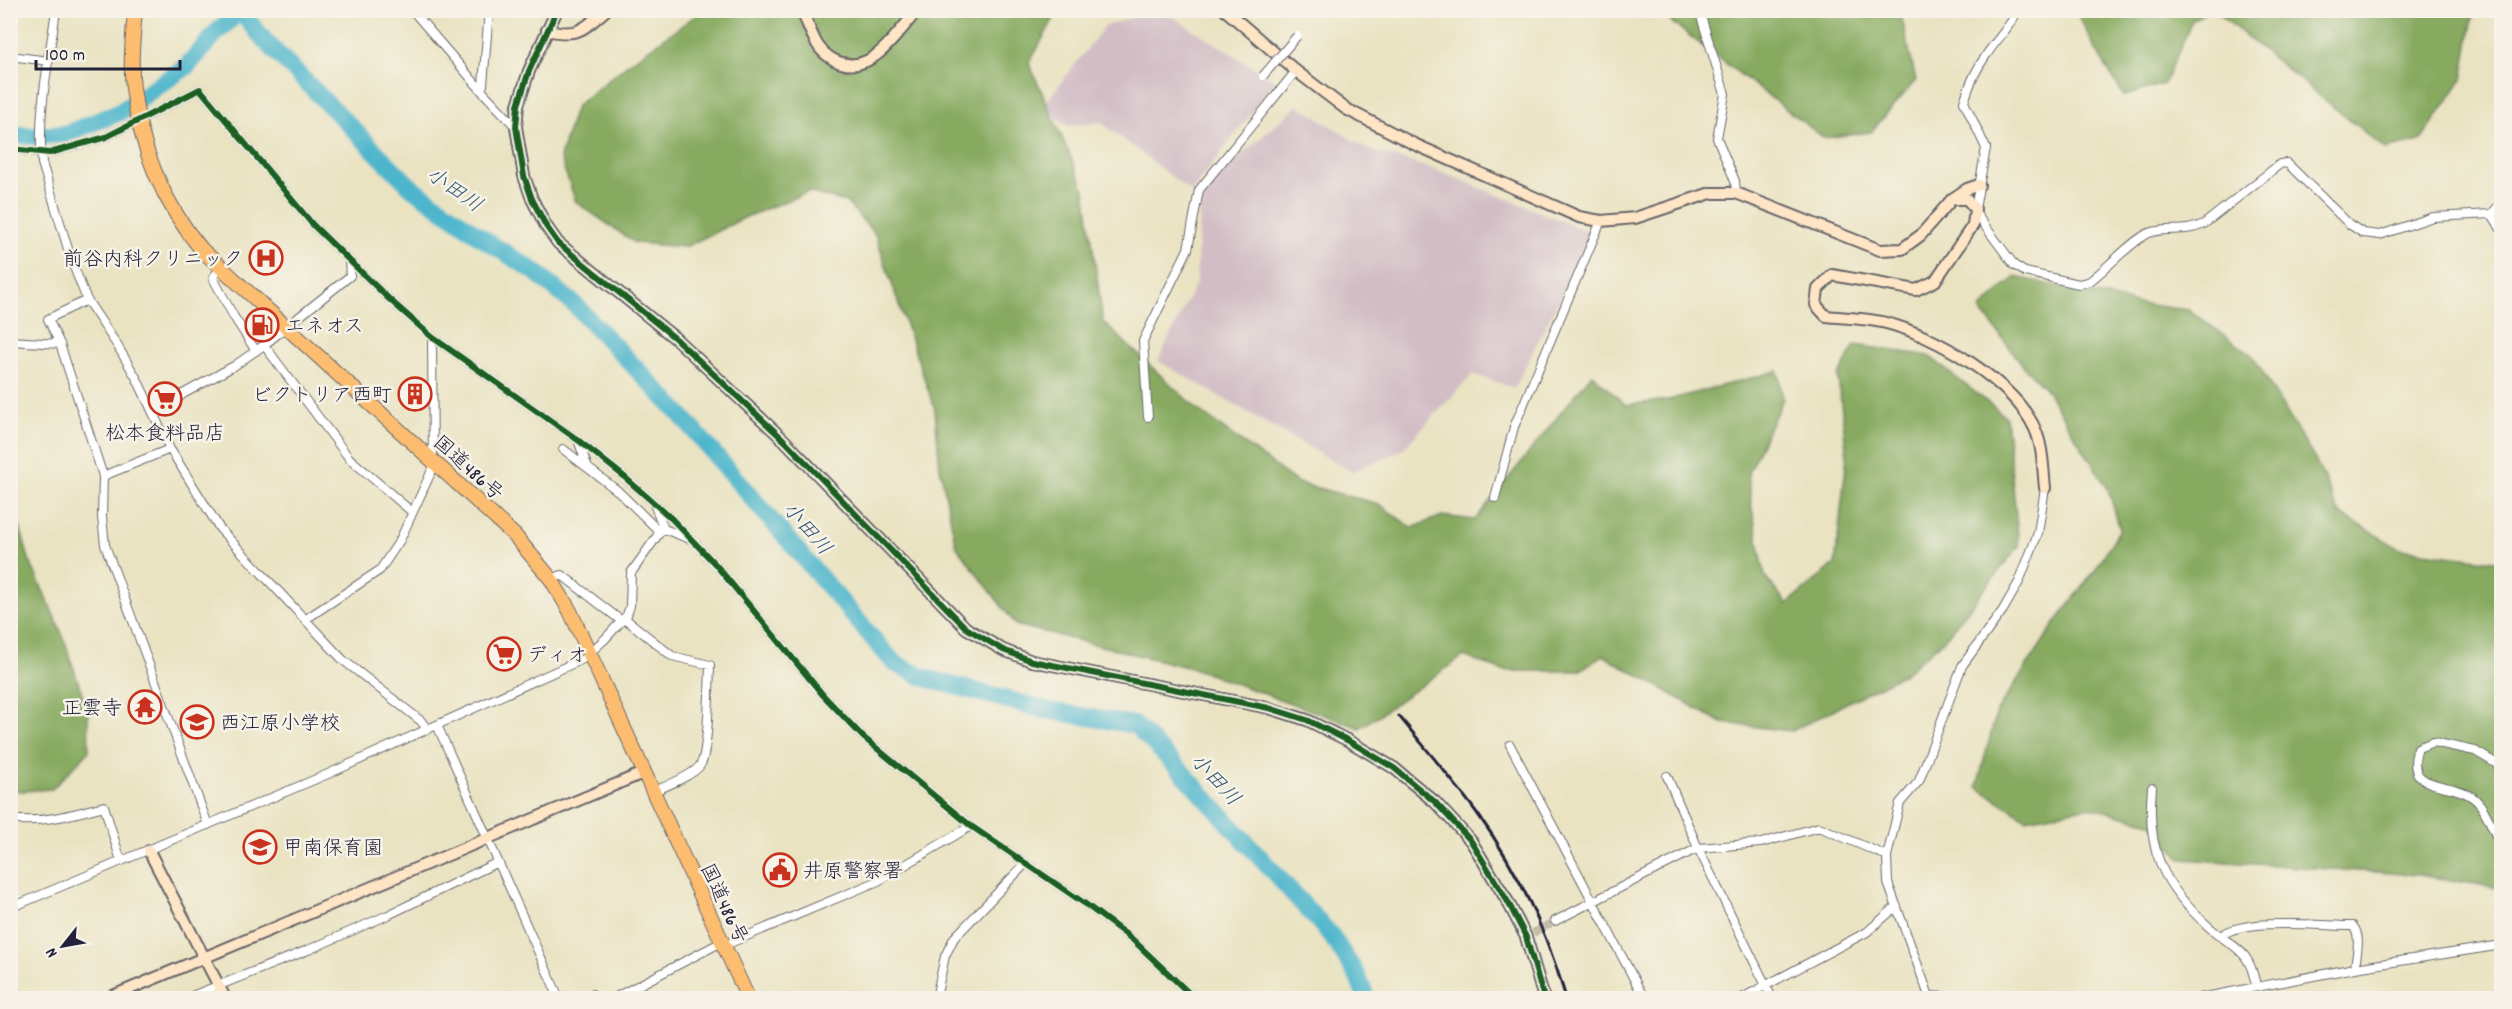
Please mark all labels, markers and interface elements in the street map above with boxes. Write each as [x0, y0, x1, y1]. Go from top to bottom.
scale bar [36, 33, 180, 71]
text: 100 m [45, 44, 85, 69]
water label: 小田川 [419, 161, 488, 222]
hospital icon: 前谷内科クリニック [248, 240, 284, 276]
place label: 前谷内科クリニック [63, 247, 243, 275]
fuel station icon: エネオス [244, 307, 280, 343]
place label: エネオス [285, 314, 364, 342]
building icon: ビクトリア西町 [397, 376, 433, 412]
supermarket icon: 松本食料品店 [147, 381, 183, 417]
place label: ビクトリア西町 [252, 383, 392, 411]
place label: 松本食料品店 [105, 421, 225, 449]
street label: 国道486号 [426, 430, 508, 508]
water label: 小田川 [774, 496, 838, 564]
supermarket icon: ディオ [486, 636, 522, 672]
place label: ディオ [527, 643, 587, 671]
temple icon: 正雲寺 [127, 689, 163, 725]
place label: 正雲寺 [62, 696, 122, 724]
school or university icon: 西江原小学校 [179, 704, 215, 740]
place label: 西江原小学校 [220, 711, 340, 739]
water label: 小田川 [1181, 748, 1246, 814]
school or university icon: 甲南保育園 [242, 829, 278, 865]
place label: 甲南保育園 [283, 836, 383, 864]
public building icon: 井原警察署 [762, 852, 798, 888]
street label: 国道486号 [691, 859, 753, 949]
place label: 井原警察署 [803, 859, 903, 887]
north arrow [33, 916, 93, 976]
text: N [40, 943, 64, 962]

